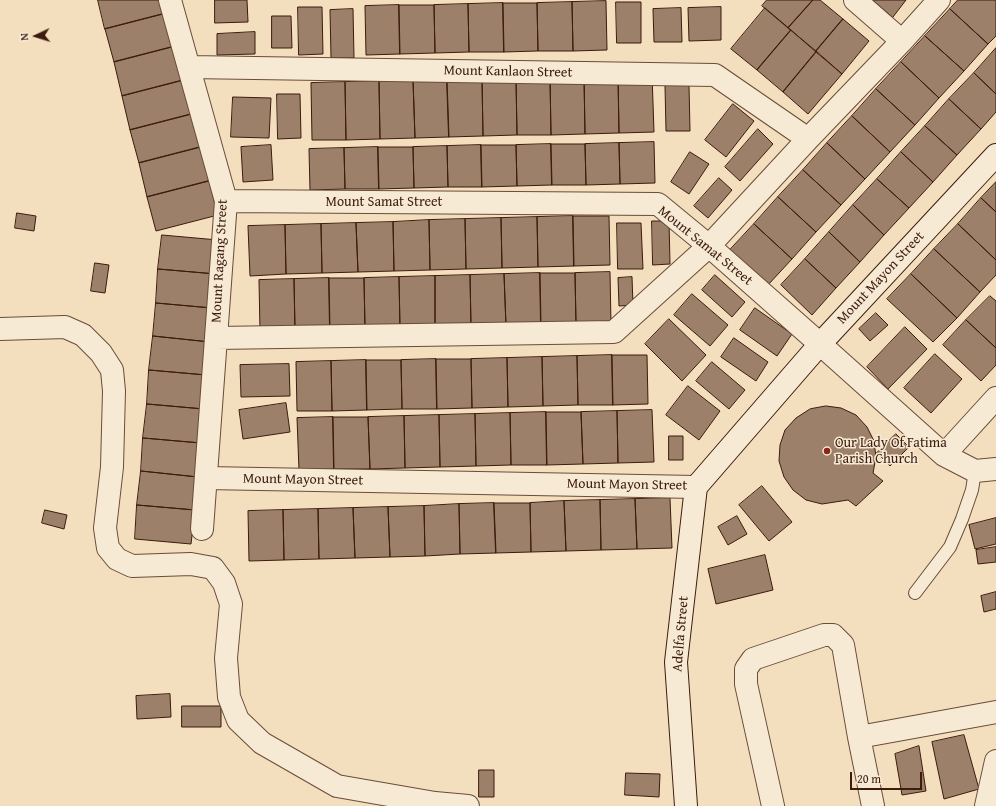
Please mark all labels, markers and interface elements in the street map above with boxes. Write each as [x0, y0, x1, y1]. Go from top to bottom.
north arrow [16, 16, 56, 56]
text: N [16, 33, 32, 41]
street label: Mount Kanlaon Street [443, 62, 573, 82]
street label: Mount Samat Street [325, 194, 443, 210]
street label: Mount Ragang Street [208, 199, 232, 323]
street label: Mount Samat Street [654, 203, 756, 289]
street label: Mount Mayon Street [834, 228, 928, 328]
place label: Our Lady Of Fatima Parish Church [835, 435, 947, 468]
marker: Our Lady Of Fatima Parish Church [822, 446, 832, 456]
street label: Mount Mayon Street [243, 471, 363, 489]
street label: Mount Mayon Street [567, 476, 687, 494]
street label: Adelfa Street [669, 595, 693, 673]
scale bar [852, 764, 924, 790]
text: 20 m [857, 770, 881, 787]

